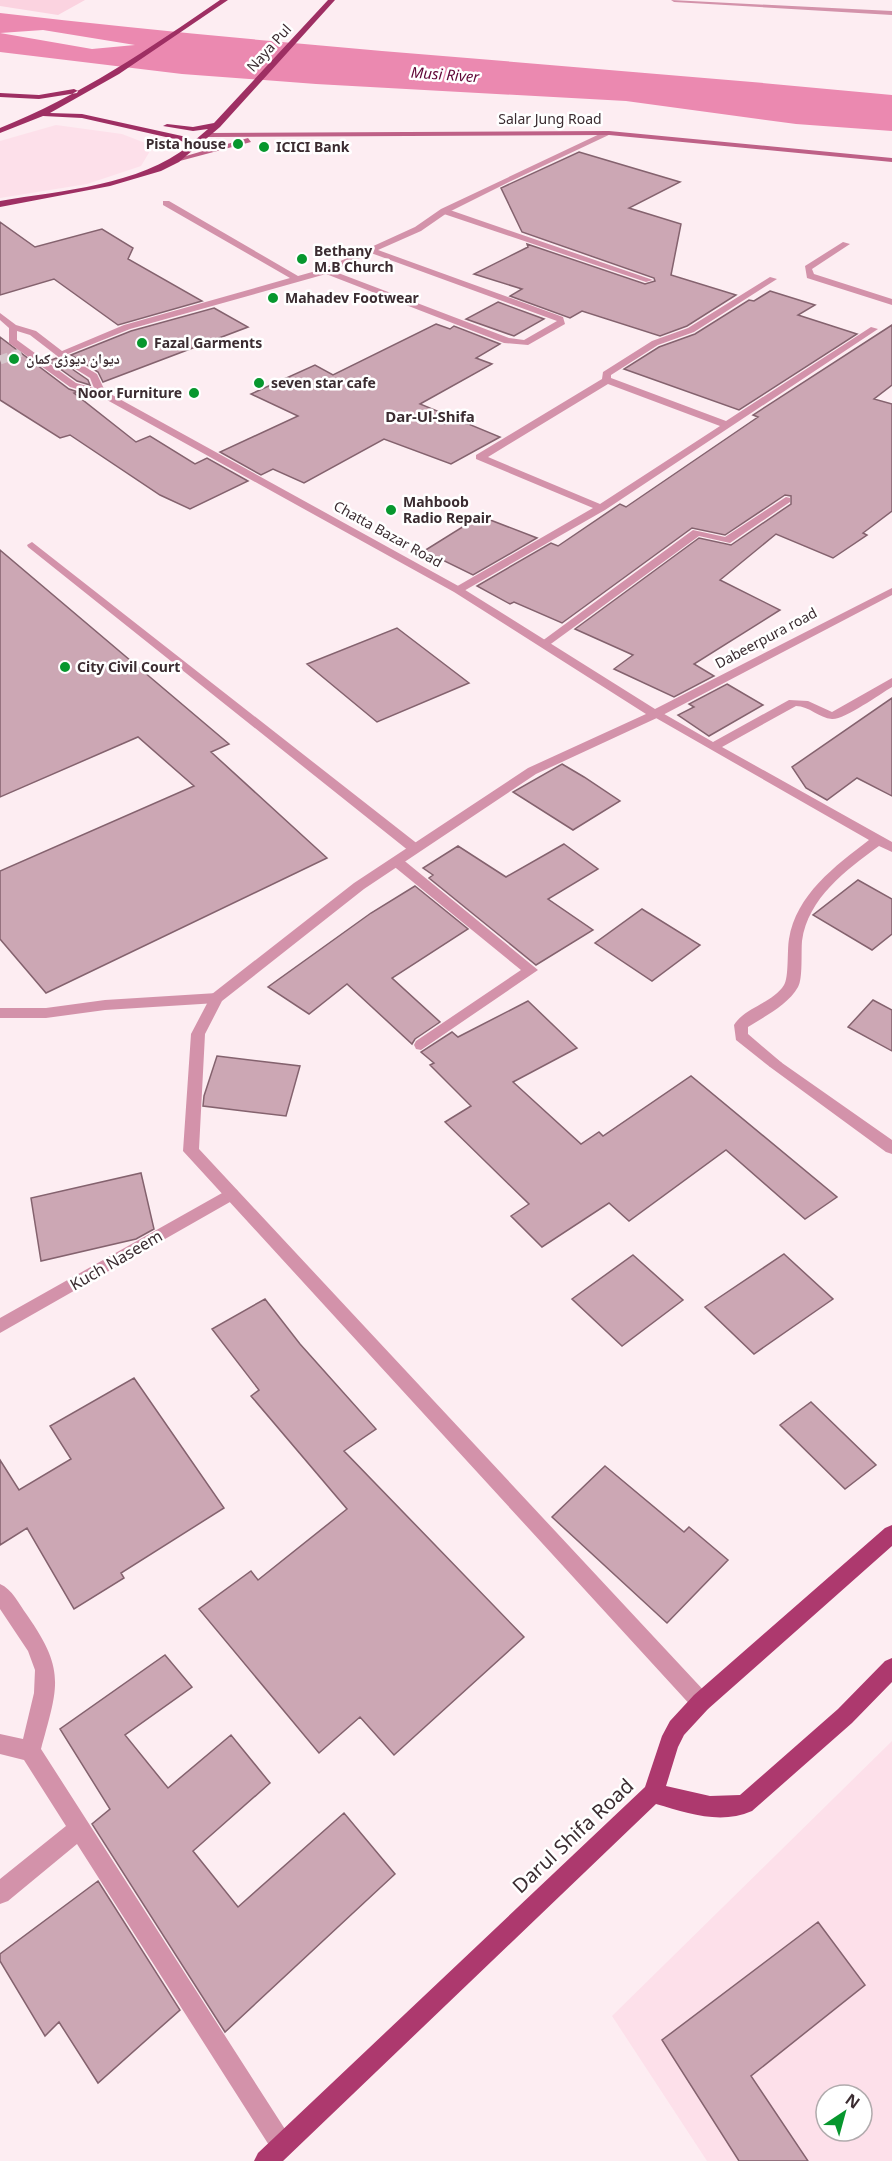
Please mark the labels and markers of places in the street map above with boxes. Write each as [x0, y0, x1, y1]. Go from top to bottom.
place label: Pista house [146, 134, 226, 153]
marker: Pista house [231, 137, 245, 151]
place label: ICICI Bank [276, 137, 350, 156]
marker: ICICI Bank [257, 140, 271, 154]
place label: Bethany M.B Church [314, 241, 394, 276]
marker: Bethany M.B Church [295, 252, 309, 266]
place label: Mahadev Footwear [285, 288, 420, 307]
marker: Mahadev Footwear [266, 291, 280, 305]
place label: Fazal Garments [154, 333, 262, 352]
marker: Fazal Garments [135, 336, 149, 350]
place label: دیوان دیوڑی کمان [26, 349, 120, 368]
marker: دیوان دیوڑی کمان [7, 352, 21, 366]
place label: seven star cafe [271, 373, 376, 392]
marker: seven star cafe [252, 376, 266, 390]
place label: Noor Furniture [77, 383, 182, 402]
marker: Noor Furniture [187, 386, 201, 400]
place label: Mahboob Radio Repair [403, 492, 492, 527]
marker: Mahboob Radio Repair [384, 503, 398, 517]
place label: City Civil Court [77, 657, 180, 676]
marker: City Civil Court [58, 660, 72, 674]

